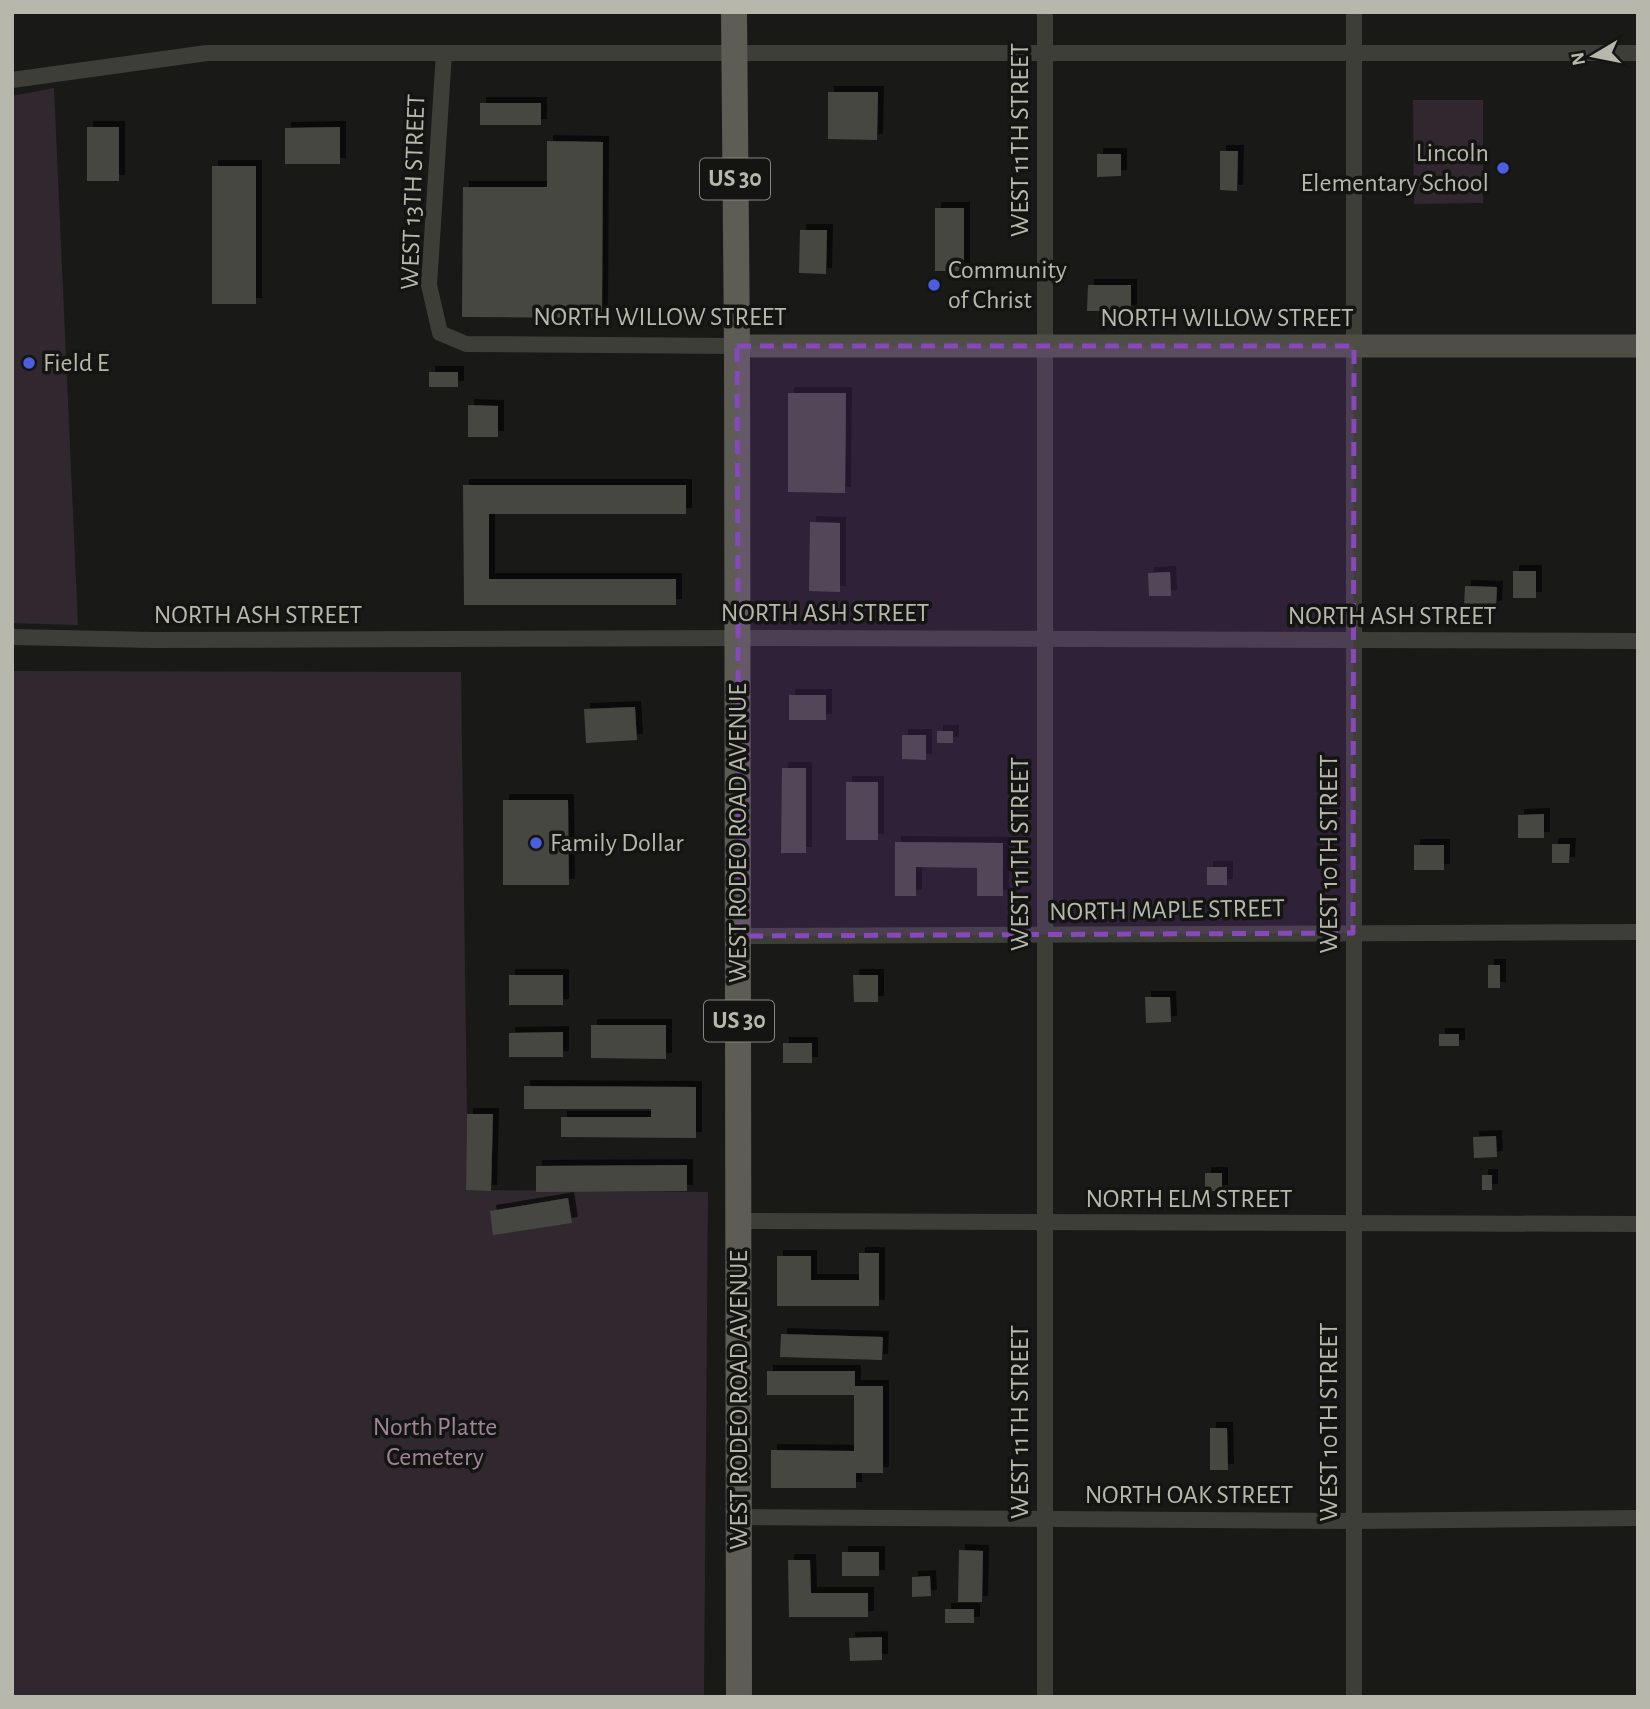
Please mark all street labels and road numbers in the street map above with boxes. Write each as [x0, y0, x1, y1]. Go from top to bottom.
street label: WEST 11TH STREET [1007, 43, 1033, 237]
street label: WEST 13TH STREET [397, 93, 429, 290]
road number: US 30 [700, 159, 770, 200]
street label: NORTH WILLOW STREET [533, 304, 787, 330]
street label: NORTH WILLOW STREET [1100, 305, 1354, 331]
street label: NORTH ASH STREET [721, 600, 929, 626]
street label: NORTH ASH STREET [154, 602, 362, 628]
street label: NORTH ASH STREET [1288, 603, 1496, 629]
street label: WEST RODEO ROAD AVENUE [725, 683, 751, 983]
street label: WEST 10TH STREET [1316, 754, 1342, 953]
street label: WEST 11TH STREET [1007, 757, 1033, 951]
street label: NORTH MAPLE STREET [1049, 895, 1285, 925]
road number: US 30 [704, 1001, 774, 1042]
street label: NORTH ELM STREET [1085, 1186, 1293, 1212]
street label: WEST RODEO ROAD AVENUE [726, 1250, 752, 1550]
street label: WEST 10TH STREET [1316, 1322, 1342, 1521]
street label: WEST 11TH STREET [1007, 1325, 1033, 1519]
street label: NORTH OAK STREET [1085, 1482, 1294, 1508]

